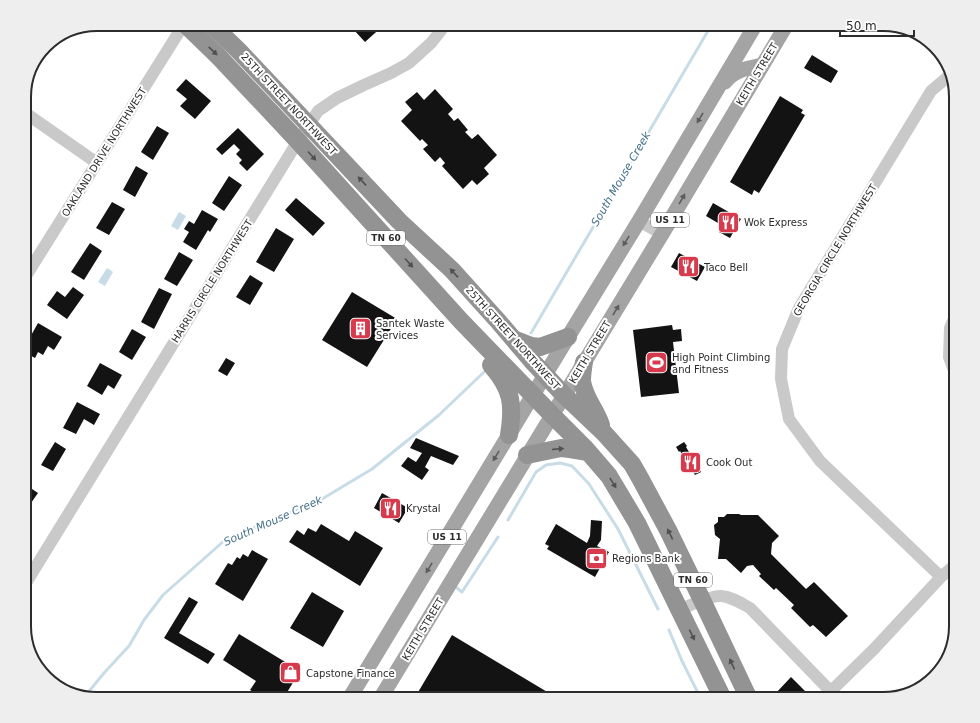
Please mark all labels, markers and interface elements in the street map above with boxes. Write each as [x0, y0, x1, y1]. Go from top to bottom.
scale bar [840, 12, 914, 38]
text: 50 m [846, 19, 877, 33]
street label: KEITH STREET [734, 40, 780, 107]
one-way arrow [209, 46, 218, 55]
street label: 25TH STREET NORTHWEST [239, 51, 340, 158]
street label: OAKLAND DRIVE NORTHWEST [60, 85, 149, 218]
one-way arrow [696, 113, 704, 123]
water label: South Mouse Creek [589, 129, 654, 228]
one-way arrow [307, 151, 317, 161]
one-way arrow [357, 176, 366, 186]
street label: GEORGIA CIRCLE NORTHWEST [791, 181, 879, 318]
one-way arrow [679, 193, 686, 205]
restaurant icon: Wok Express [715, 209, 741, 235]
road number: US 11 [651, 213, 689, 227]
street label: HARRIS CIRCLE NORTHWEST [169, 217, 255, 345]
place label: Wok Express [744, 217, 807, 228]
road number: TN 60 [367, 231, 405, 245]
one-way arrow [623, 235, 630, 247]
restaurant icon: Taco Bell [675, 254, 701, 280]
one-way arrow [404, 258, 413, 268]
place label: Taco Bell [703, 262, 748, 273]
one-way arrow [449, 268, 459, 278]
street label: 25TH STREET NORTHWEST [464, 284, 563, 392]
one-way arrow [612, 304, 619, 316]
building icon: Santek Waste Services [347, 316, 373, 342]
place label: Santek Waste Services [376, 318, 445, 341]
street label: KEITH STREET [567, 318, 613, 385]
sports icon: High Point Climbing and Fitness [644, 350, 670, 376]
place label: High Point Climbing and Fitness [672, 352, 770, 375]
one-way arrow [552, 446, 564, 452]
restaurant icon: Cook Out [678, 449, 704, 475]
one-way arrow [492, 451, 500, 462]
place label: Cook Out [706, 457, 752, 468]
one-way arrow [609, 477, 616, 489]
water label: South Mouse Creek [222, 493, 325, 549]
restaurant icon: Krystal [378, 495, 404, 521]
place label: Krystal [406, 503, 441, 514]
one-way arrow [667, 528, 673, 540]
road number: US 11 [428, 530, 466, 544]
bank icon: Regions Bank [583, 545, 609, 571]
place label: Regions Bank [612, 553, 680, 564]
one-way arrow [425, 562, 432, 574]
road number: TN 60 [674, 573, 712, 587]
street label: KEITH STREET [400, 595, 446, 662]
one-way arrow [688, 630, 695, 641]
one-way arrow [729, 658, 735, 670]
shop icon: Capstone Finance [277, 660, 303, 686]
place label: Capstone Finance [306, 668, 395, 679]

